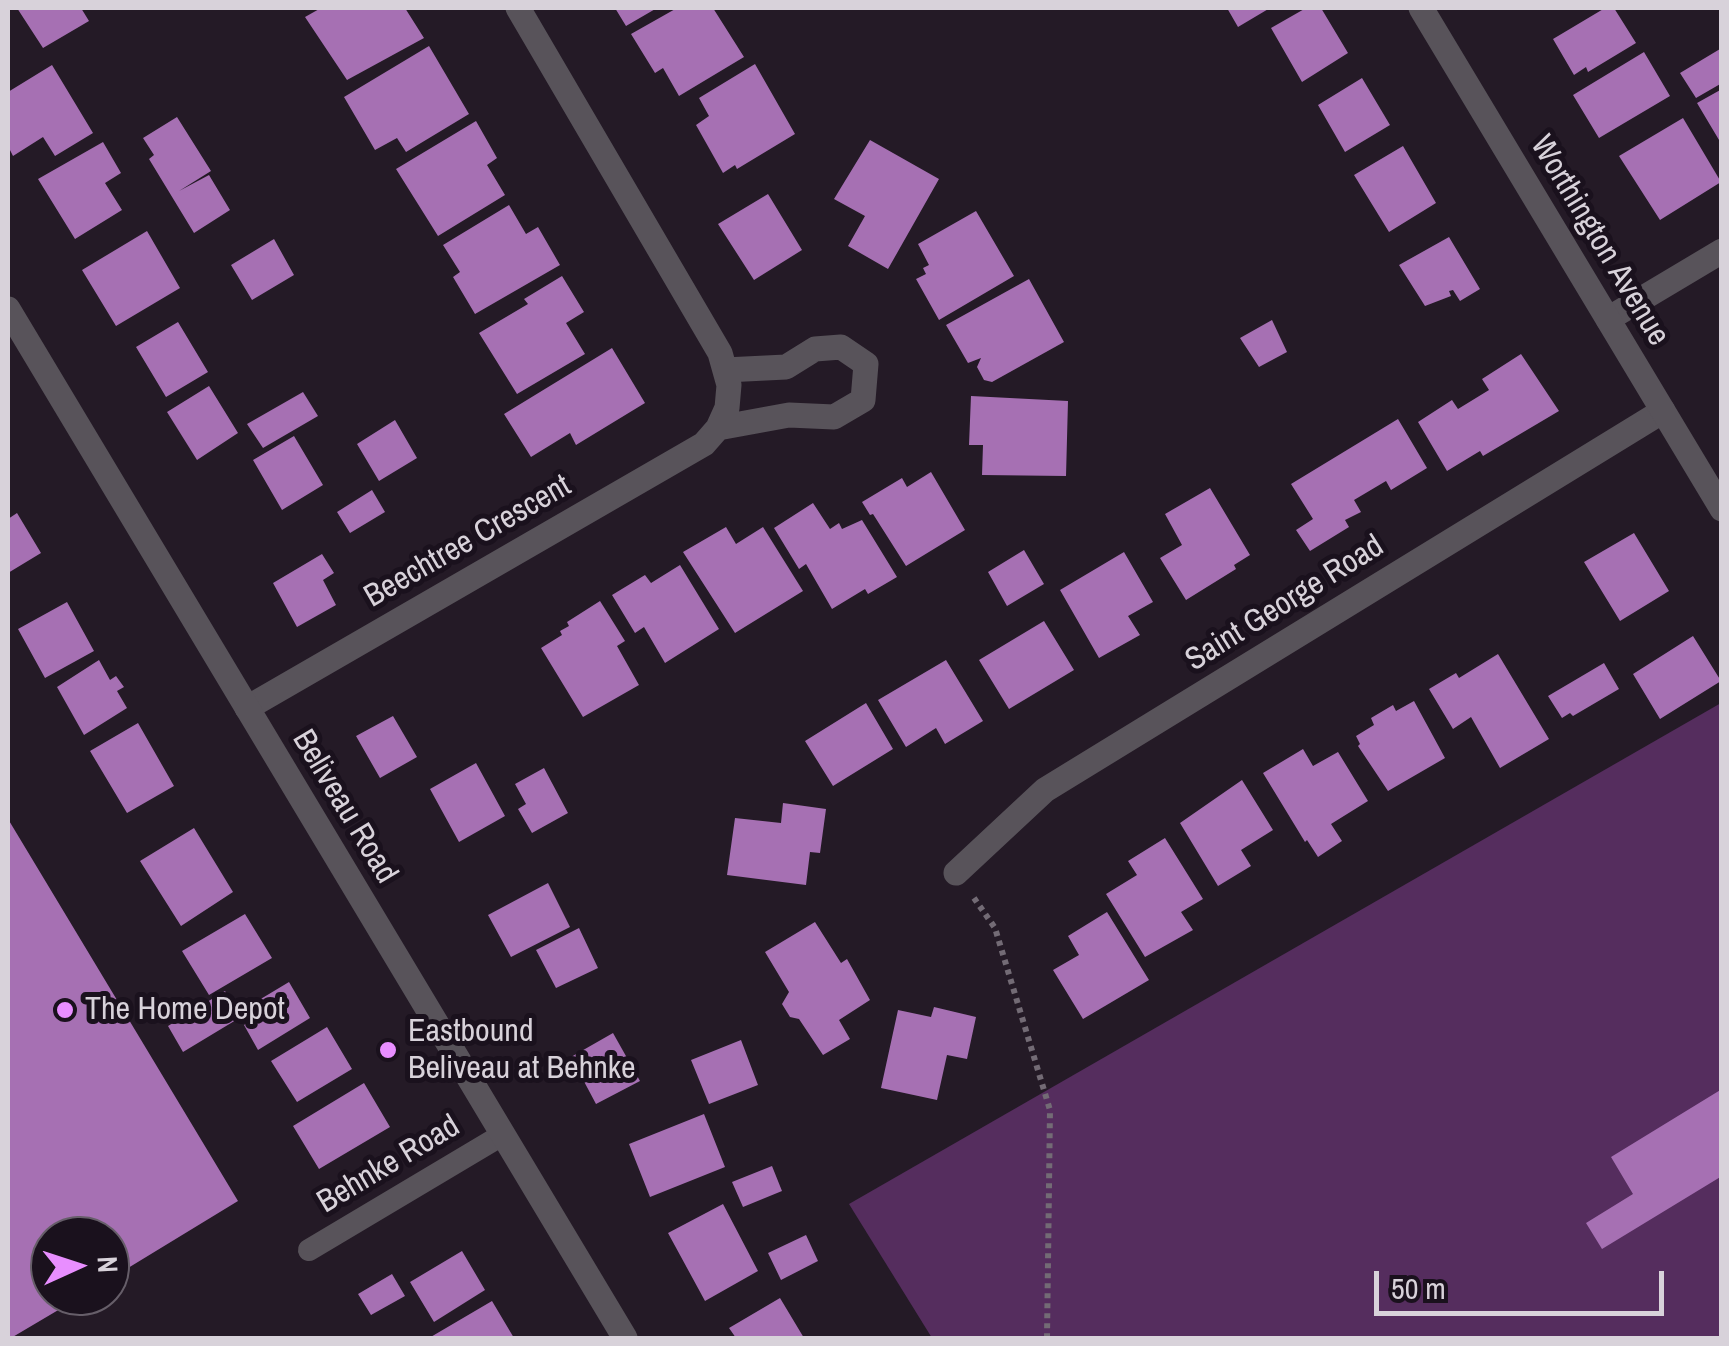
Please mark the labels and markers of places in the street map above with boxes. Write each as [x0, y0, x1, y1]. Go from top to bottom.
place label: The Home Depot [85, 991, 285, 1029]
marker: The Home Depot [54, 999, 76, 1021]
place label: Eastbound Beliveau at Behnke [408, 1013, 636, 1088]
marker: Eastbound Beliveau at Behnke [377, 1039, 399, 1061]

